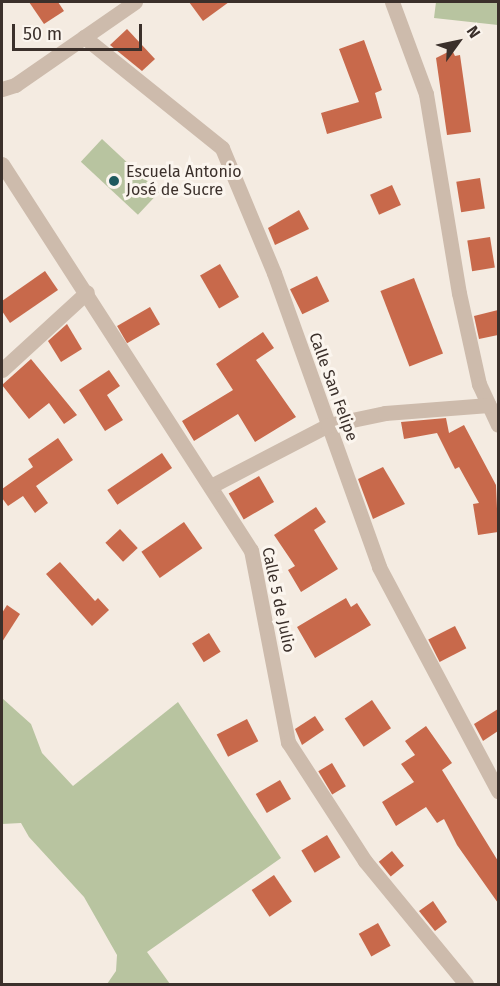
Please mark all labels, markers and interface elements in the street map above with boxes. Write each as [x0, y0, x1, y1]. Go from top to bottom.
scale bar [15, 12, 146, 50]
north arrow [428, 12, 488, 72]
text: N [463, 22, 484, 42]
text: 50 m [23, 23, 62, 45]
place label: Escuela Antonio José de Sucre [126, 162, 242, 200]
marker: Escuela Antonio José de Sucre [107, 174, 121, 188]
street label: Calle San Felipe [304, 330, 362, 444]
street label: Calle 5 de Julio [257, 546, 299, 654]

